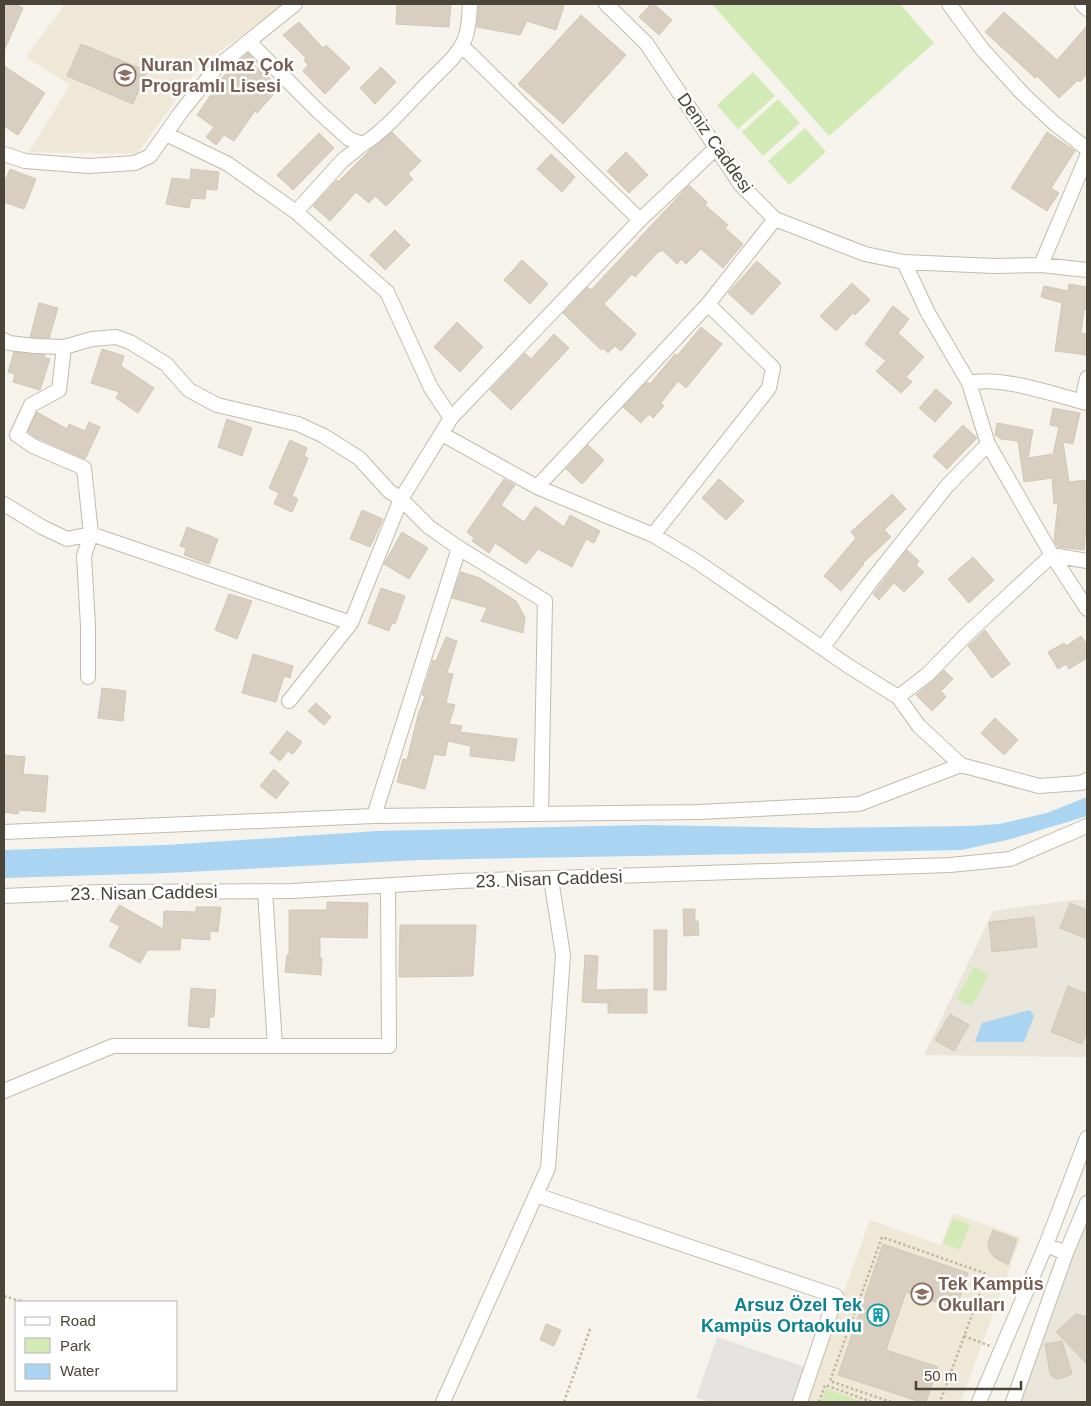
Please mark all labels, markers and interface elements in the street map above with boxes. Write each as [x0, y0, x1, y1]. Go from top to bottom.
place label: Nuran Yılmaz Çok Programlı Lisesi [141, 55, 295, 96]
school or university icon: Nuran Yılmaz Çok Programlı Lisesi [113, 63, 137, 87]
street label: Deniz Caddesi [673, 89, 757, 197]
street label: 23. Nisan Caddesi [475, 866, 623, 892]
street label: 23. Nisan Caddesi [70, 882, 218, 904]
place label: Tek Kampüs Okulları [938, 1274, 1044, 1315]
school or university icon: Tek Kampüs Okulları [910, 1282, 934, 1306]
place label: Arsuz Özel Tek Kampüs Ortaokulu [701, 1295, 863, 1336]
legend [15, 1301, 178, 1391]
building icon: Arsuz Özel Tek Kampüs Ortaokulu [866, 1303, 890, 1327]
text: Road [60, 1312, 96, 1329]
text: Park [60, 1337, 91, 1354]
scale bar [916, 1358, 1021, 1390]
text: Water [60, 1362, 99, 1379]
text: 50 m [924, 1367, 957, 1384]

